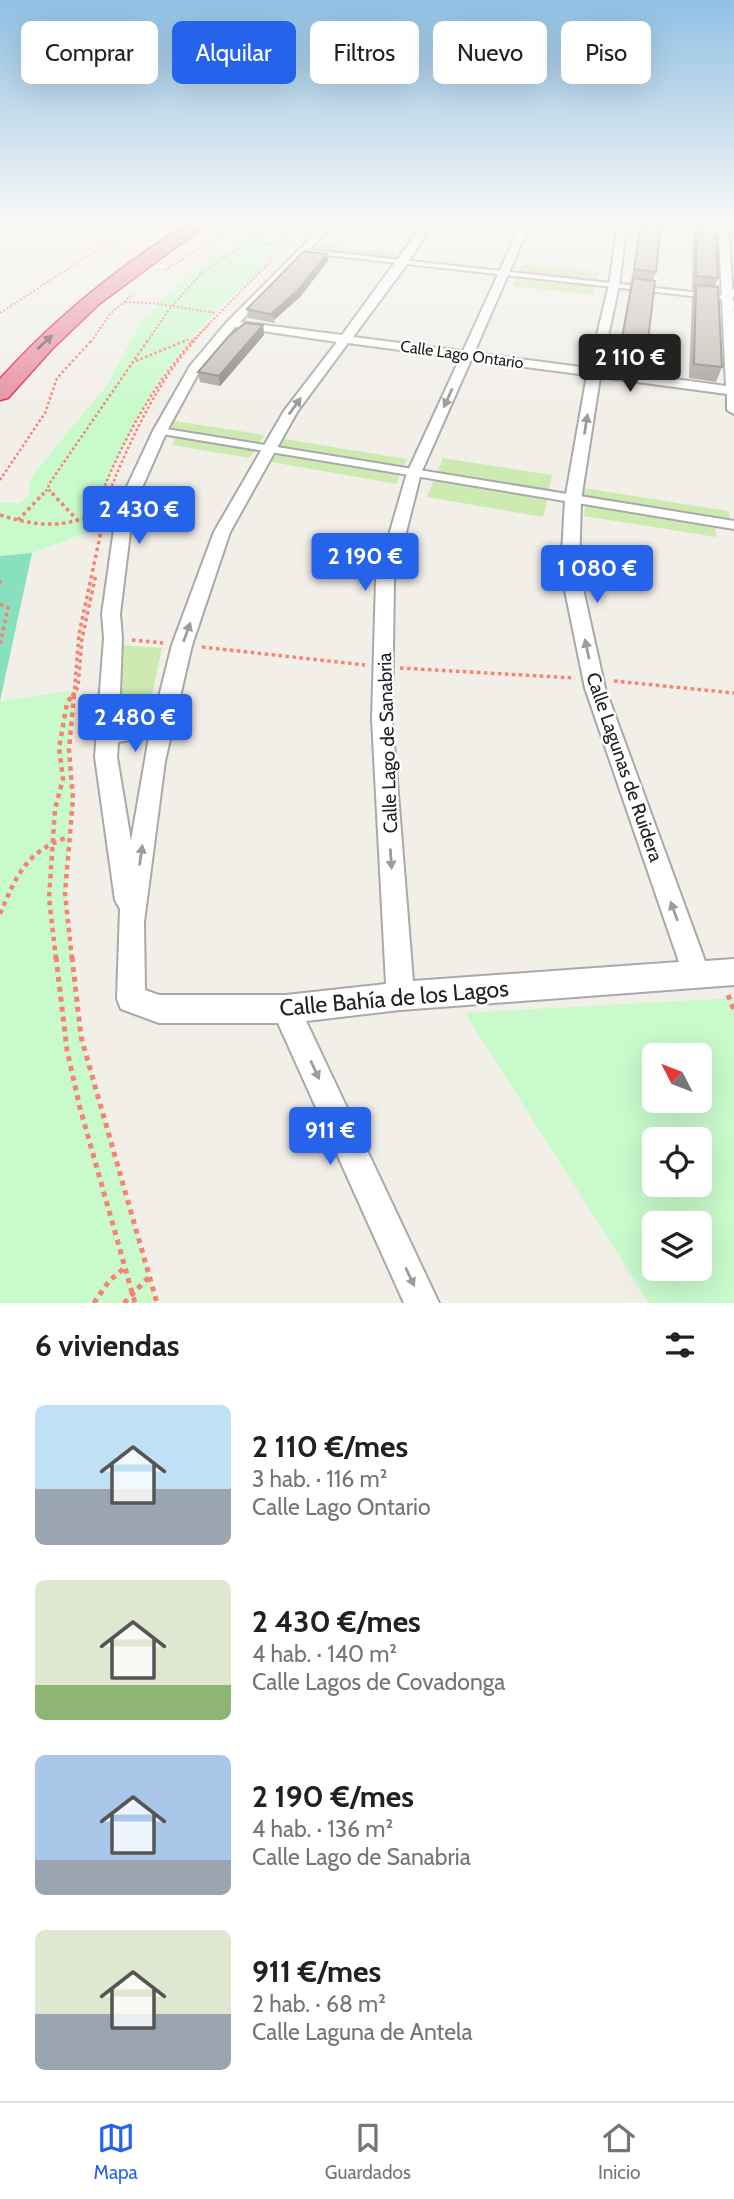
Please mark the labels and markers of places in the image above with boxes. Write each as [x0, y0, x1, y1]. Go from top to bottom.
pin: 2 110 € [565, 334, 695, 394]
pin: 2 430 € [74, 486, 204, 546]
pin: 2 190 € [300, 534, 430, 593]
pin: 1 080 € [532, 546, 662, 605]
pin: 2 480 € [70, 694, 200, 754]
pin: 911 € [281, 1108, 379, 1167]

